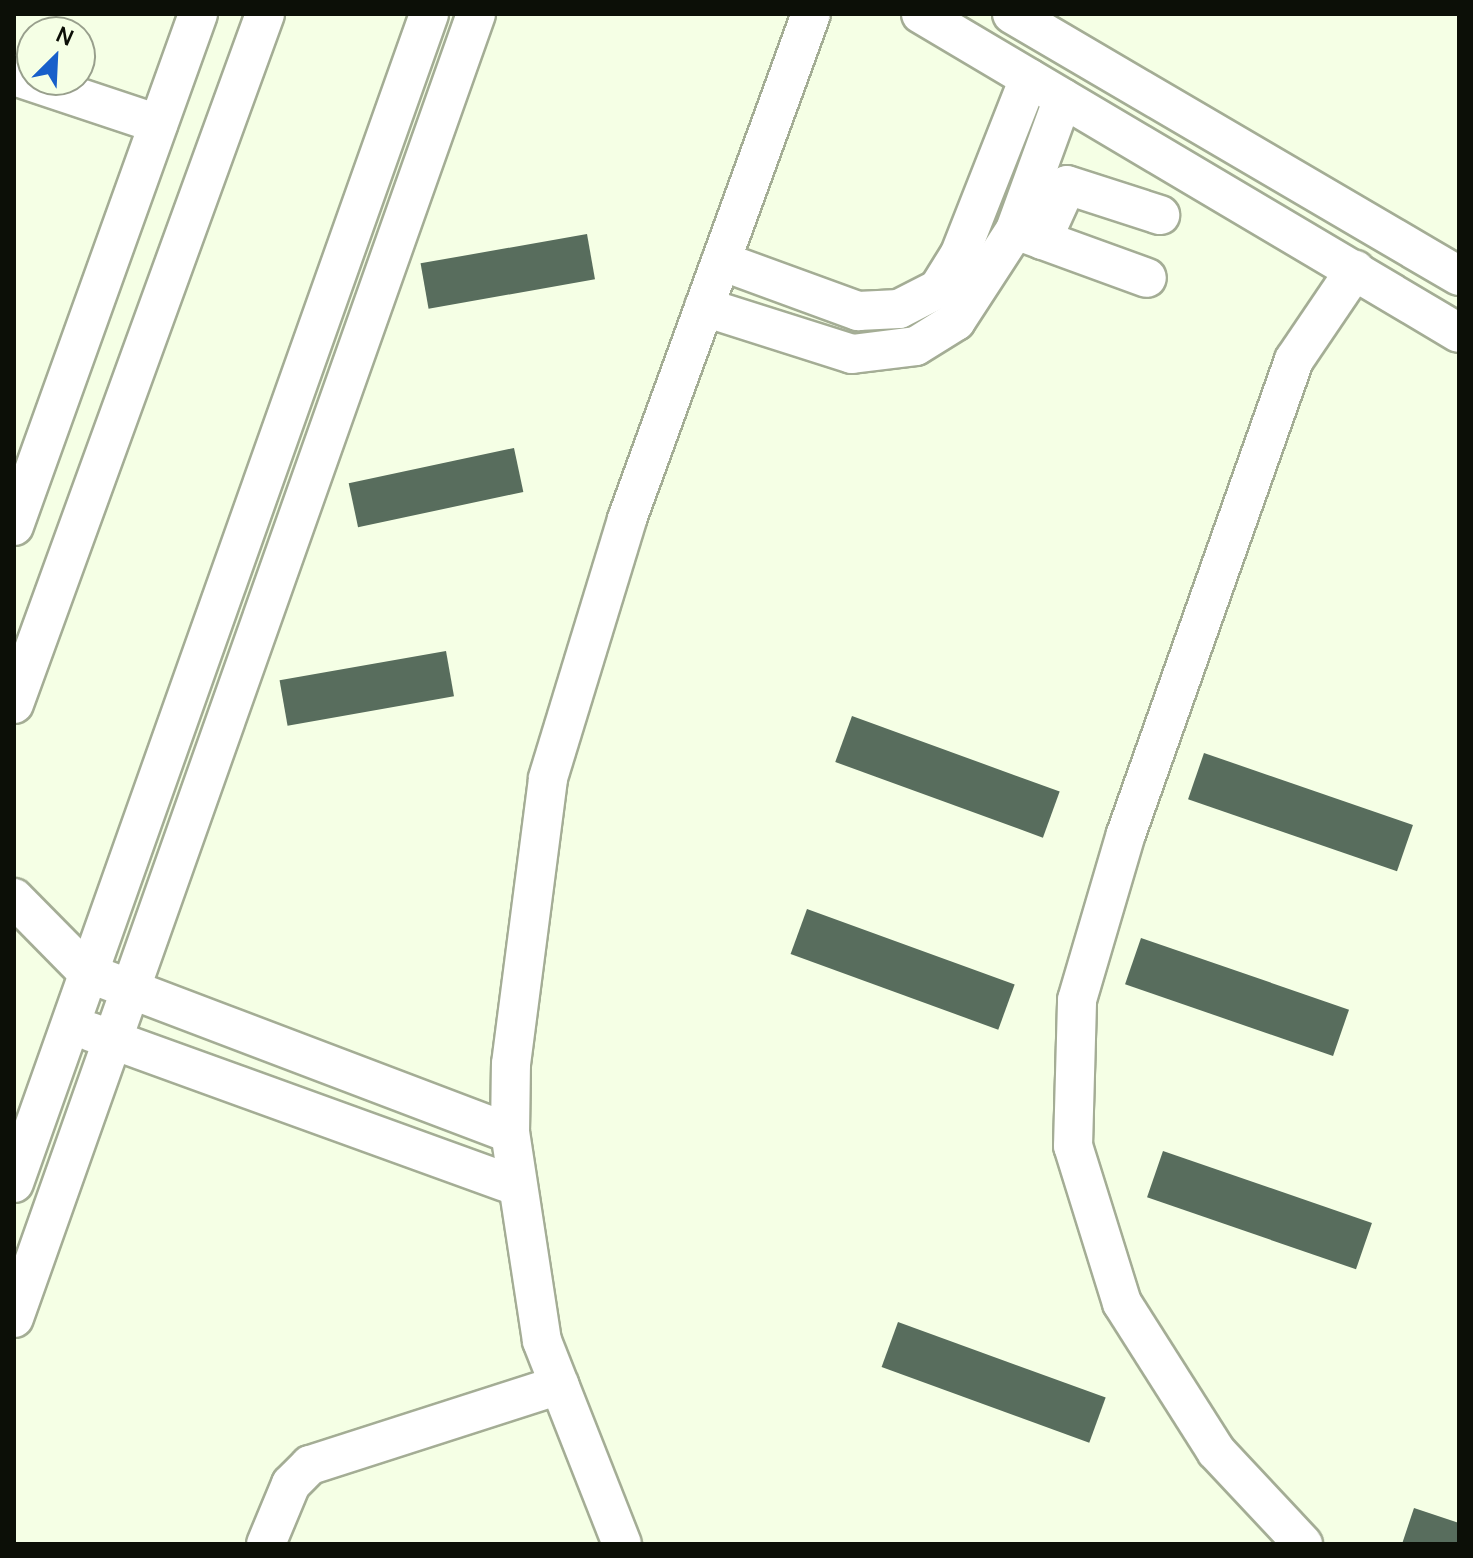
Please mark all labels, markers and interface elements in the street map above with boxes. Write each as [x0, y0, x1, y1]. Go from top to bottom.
north arrow [16, 16, 96, 96]
text: N [52, 19, 78, 53]

